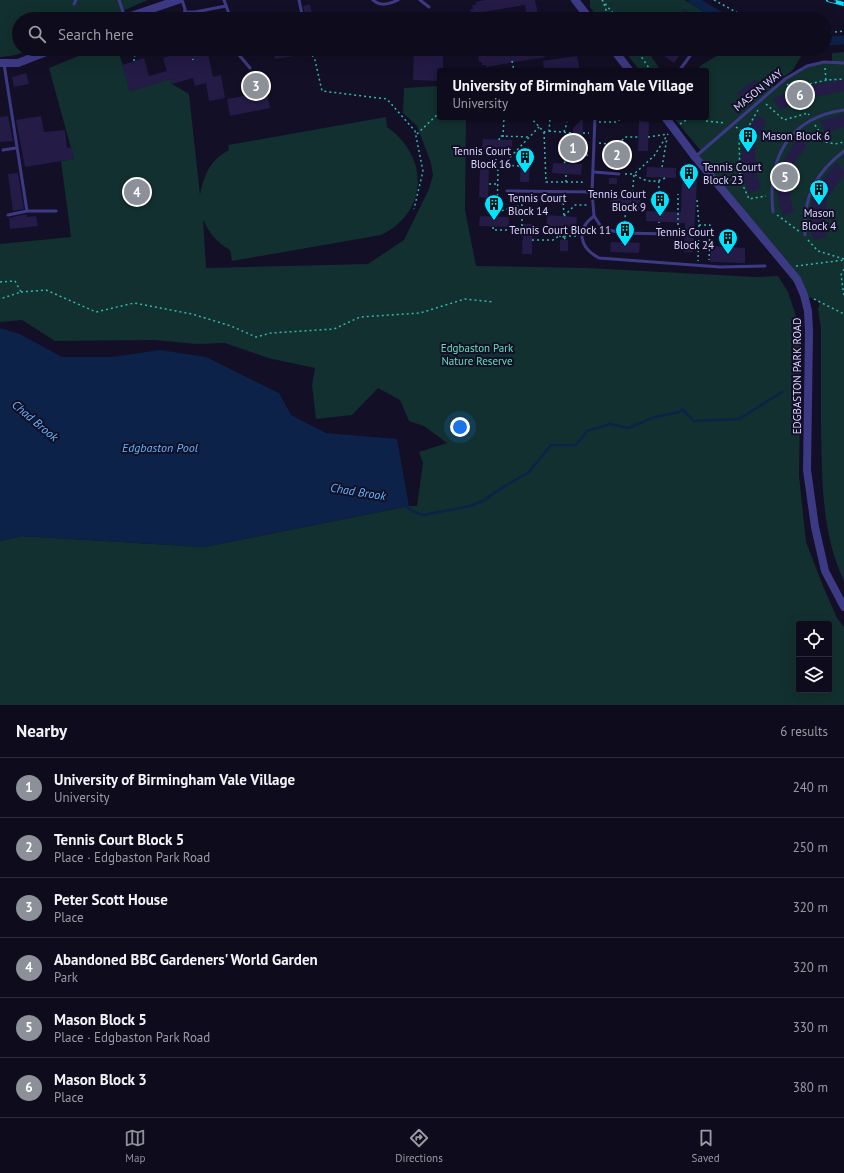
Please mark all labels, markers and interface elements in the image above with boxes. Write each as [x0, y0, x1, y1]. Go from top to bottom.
search box [12, 12, 832, 56]
icon: search [26, 23, 48, 45]
text: Search here [58, 25, 134, 44]
street label: MASON WAY [731, 65, 786, 114]
popup [437, 68, 709, 120]
pin: 3 [243, 71, 269, 101]
text: University of Birmingham Vale Village [452, 76, 694, 95]
pin: 6 [787, 80, 813, 110]
text: University [452, 95, 508, 112]
building icon: Mason Block 6 [737, 125, 759, 153]
place label: Mason Block 6 [762, 129, 830, 143]
pin: 1 [560, 133, 586, 163]
pin: 2 [604, 140, 630, 170]
place label: Tennis Court Block 16 [453, 144, 511, 171]
building icon: Tennis Court Block 16 [514, 146, 536, 174]
place label: Tennis Court Block 23 [703, 160, 762, 187]
building icon: Tennis Court Block 23 [678, 162, 700, 190]
pin: 5 [772, 162, 798, 192]
pin: 4 [124, 177, 150, 207]
building icon: Mason Block 4 [808, 178, 830, 206]
place label: Tennis Court Block 9 [588, 187, 646, 214]
building icon: Tennis Court Block 9 [649, 189, 671, 217]
place label: Tennis Court Block 14 [508, 191, 567, 218]
building icon: Tennis Court Block 14 [483, 193, 505, 221]
place label: Mason Block 4 [802, 206, 836, 233]
building icon: Tennis Court Block 11 [614, 219, 636, 247]
place label: Tennis Court Block 11 [509, 223, 611, 237]
place label: Tennis Court Block 24 [656, 225, 714, 252]
building icon: Tennis Court Block 24 [717, 227, 739, 255]
street label: EDGBASTON PARK ROAD [790, 318, 804, 434]
park label: Edgbaston Park Nature Reserve [441, 341, 514, 368]
water label: Chad Brook [9, 397, 62, 445]
your location [450, 417, 470, 437]
water label: Edgbaston Pool [122, 440, 199, 455]
water label: Chad Brook [329, 480, 387, 503]
map controls [796, 621, 832, 693]
button: locate [796, 621, 832, 657]
button: layers [796, 657, 832, 693]
text: Nearby [16, 720, 67, 742]
text: 6 results [780, 723, 828, 740]
text: University of Birmingham Vale Village [54, 770, 295, 789]
text: 1 [25, 779, 33, 796]
text: 240 m [793, 779, 828, 796]
text: University [54, 789, 110, 806]
text: Tennis Court Block 5 [54, 830, 184, 849]
text: 2 [25, 839, 33, 856]
text: 250 m [793, 839, 828, 856]
text: Place · Edgbaston Park Road [54, 849, 210, 866]
text: Peter Scott House [54, 890, 168, 909]
text: 3 [25, 899, 33, 916]
text: 320 m [793, 899, 828, 916]
text: Place [54, 909, 84, 926]
text: Abandoned BBC Gardeners' World Garden [54, 950, 318, 969]
text: 4 [25, 959, 33, 976]
text: 320 m [793, 959, 828, 976]
text: Park [54, 969, 78, 986]
text: Mason Block 5 [54, 1010, 147, 1029]
text: 5 [25, 1019, 33, 1036]
text: 330 m [793, 1019, 828, 1036]
text: Place · Edgbaston Park Road [54, 1029, 210, 1046]
text: Mason Block 3 [54, 1070, 147, 1089]
text: 6 [25, 1079, 33, 1096]
text: 380 m [793, 1079, 828, 1096]
text: Place [54, 1089, 84, 1106]
tab: Map [124, 1127, 146, 1165]
tab: Directions [395, 1127, 443, 1165]
tab: Saved [692, 1127, 720, 1165]

